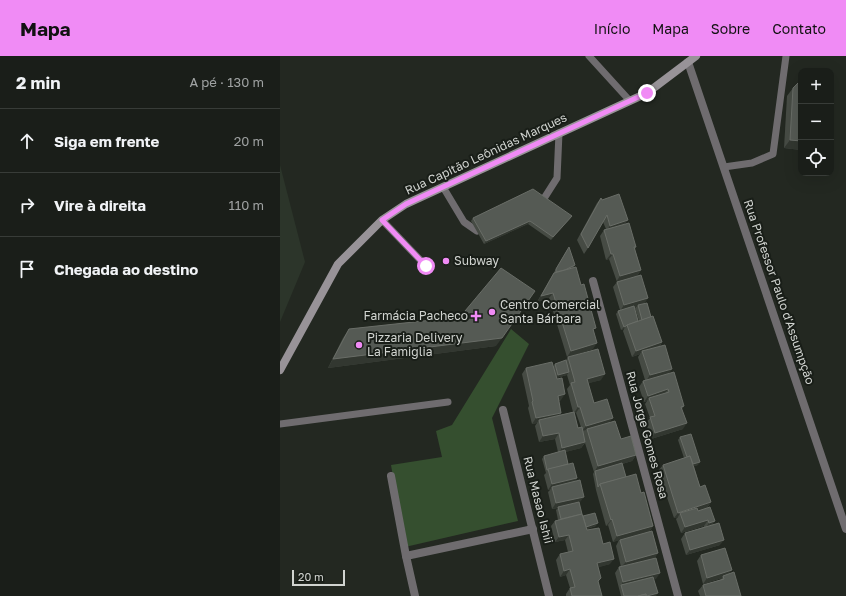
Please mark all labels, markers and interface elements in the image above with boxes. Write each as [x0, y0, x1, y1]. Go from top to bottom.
text: Mapa [20, 17, 71, 40]
text: Início [594, 20, 630, 37]
text: Mapa [652, 20, 689, 37]
text: Sobre [711, 20, 750, 37]
text: Contato [772, 20, 826, 37]
map controls [798, 68, 834, 176]
button: + [798, 68, 834, 104]
text: 2 min [16, 72, 60, 93]
text: A pé · 130 m [189, 74, 264, 90]
route end [638, 84, 656, 102]
button: − [798, 104, 834, 140]
street label: Rua Capitão Leônidas Marques [402, 109, 569, 198]
icon: ahead [16, 130, 38, 152]
text: Siga em frente [54, 132, 159, 150]
text: 20 m [234, 133, 264, 149]
button: locate [798, 140, 834, 176]
icon: right [16, 194, 38, 216]
text: Vire à direita [54, 196, 146, 214]
text: 110 m [229, 197, 264, 213]
street label: Rua Professor Paulo d'Assumpção [741, 197, 818, 386]
place label: Subway [454, 253, 499, 268]
marker: Subway [441, 256, 451, 266]
route start [417, 257, 435, 275]
icon: arrive [16, 258, 38, 280]
text: Chegada ao destino [54, 260, 198, 278]
place label: Centro Comercial Santa Bárbara [500, 297, 600, 326]
marker: Centro Comercial Santa Bárbara [487, 307, 497, 317]
place label: Farmácia Pacheco [364, 308, 468, 323]
marker: Farmácia Pacheco [471, 311, 481, 321]
place label: Pizzaria Delivery La Famiglia [367, 330, 463, 359]
marker: Pizzaria Delivery La Famiglia [354, 340, 364, 350]
street label: Rua Jorge Gomes Rosa [623, 369, 672, 500]
street label: Rua Masao Ishii [520, 455, 557, 545]
scale bar [292, 568, 345, 587]
text: 20 m [298, 570, 324, 583]

